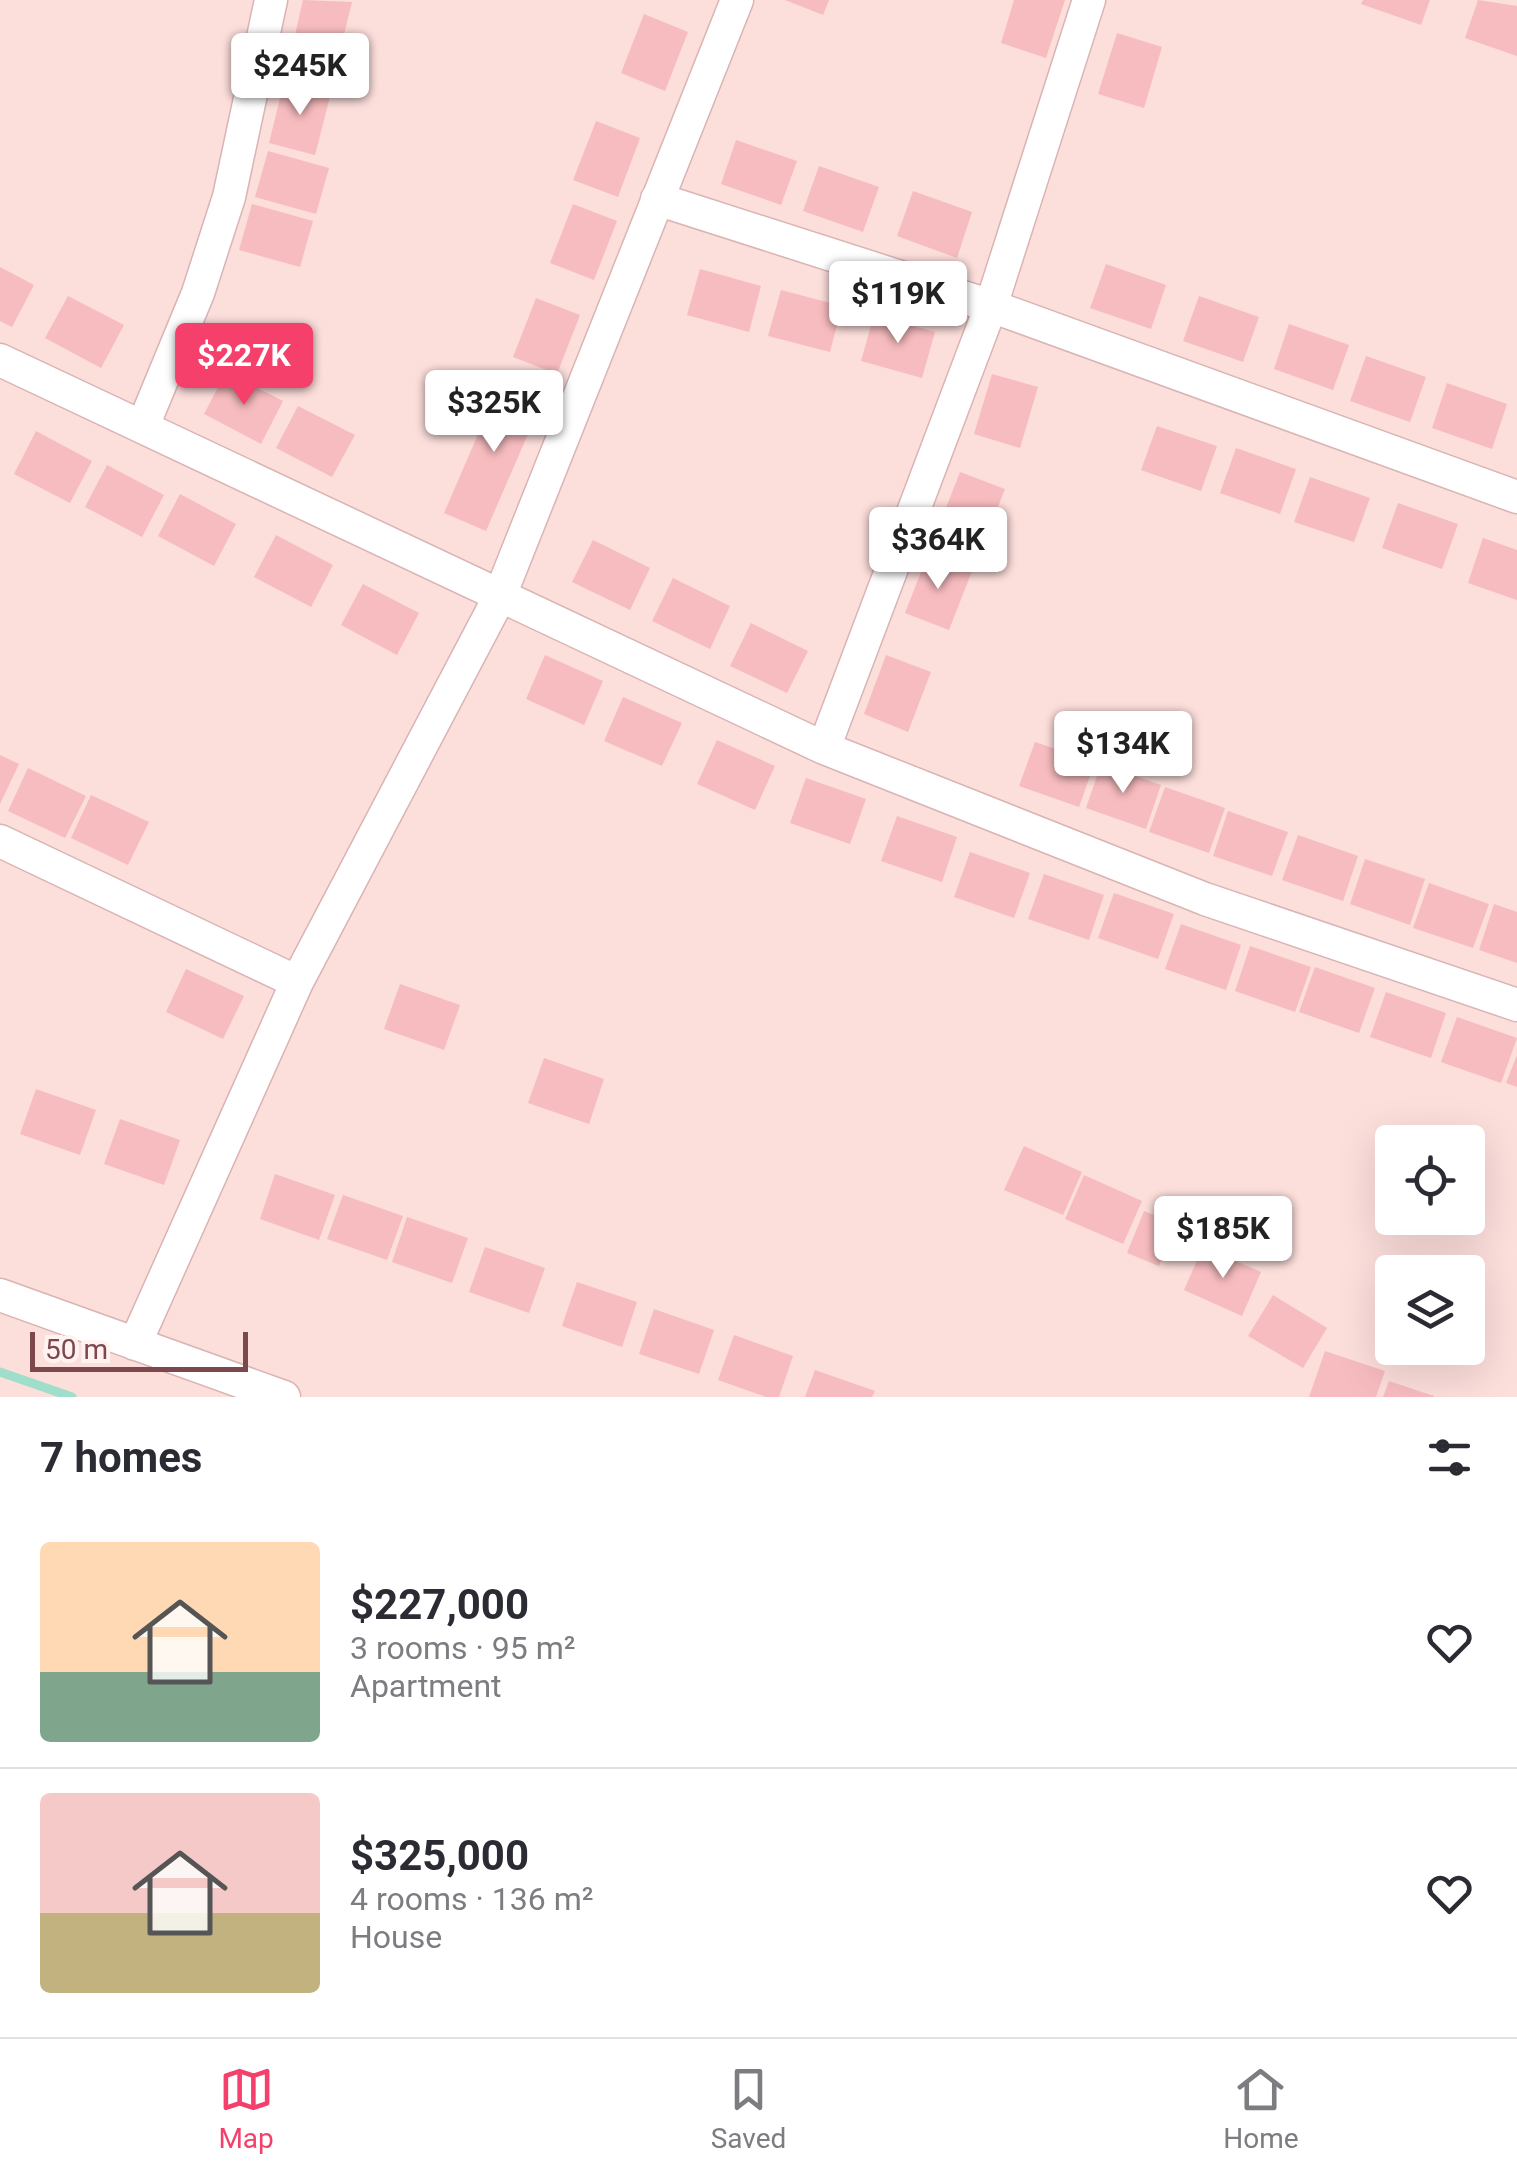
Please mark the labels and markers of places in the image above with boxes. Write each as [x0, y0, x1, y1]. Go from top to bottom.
pin: $245K [230, 33, 370, 118]
pin: $119K [828, 261, 968, 346]
pin: $227K [174, 323, 314, 408]
pin: $325K [424, 370, 564, 455]
pin: $364K [868, 507, 1008, 592]
pin: $134K [1053, 711, 1193, 796]
pin: $185K [1153, 1196, 1293, 1281]

